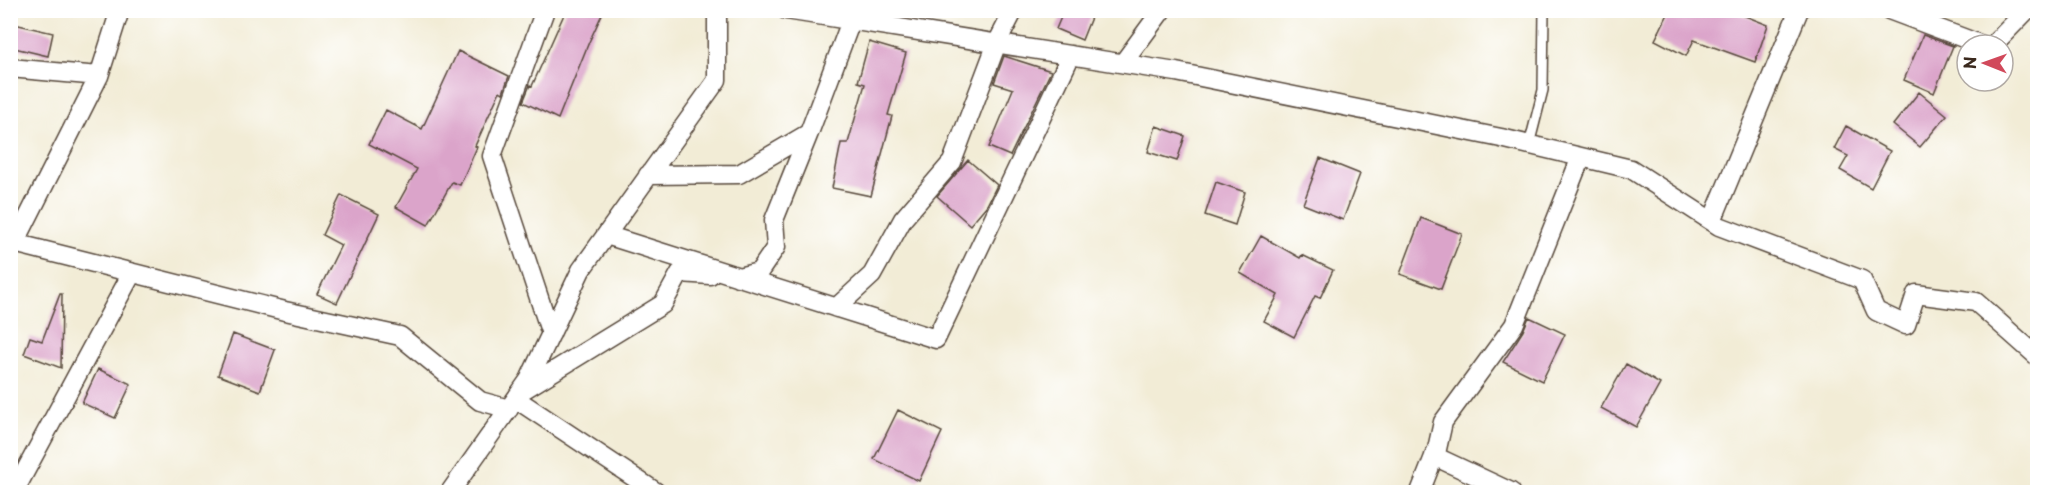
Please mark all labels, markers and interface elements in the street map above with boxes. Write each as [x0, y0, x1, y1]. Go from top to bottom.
north arrow [1955, 33, 2015, 93]
text: N [1957, 56, 1981, 69]

